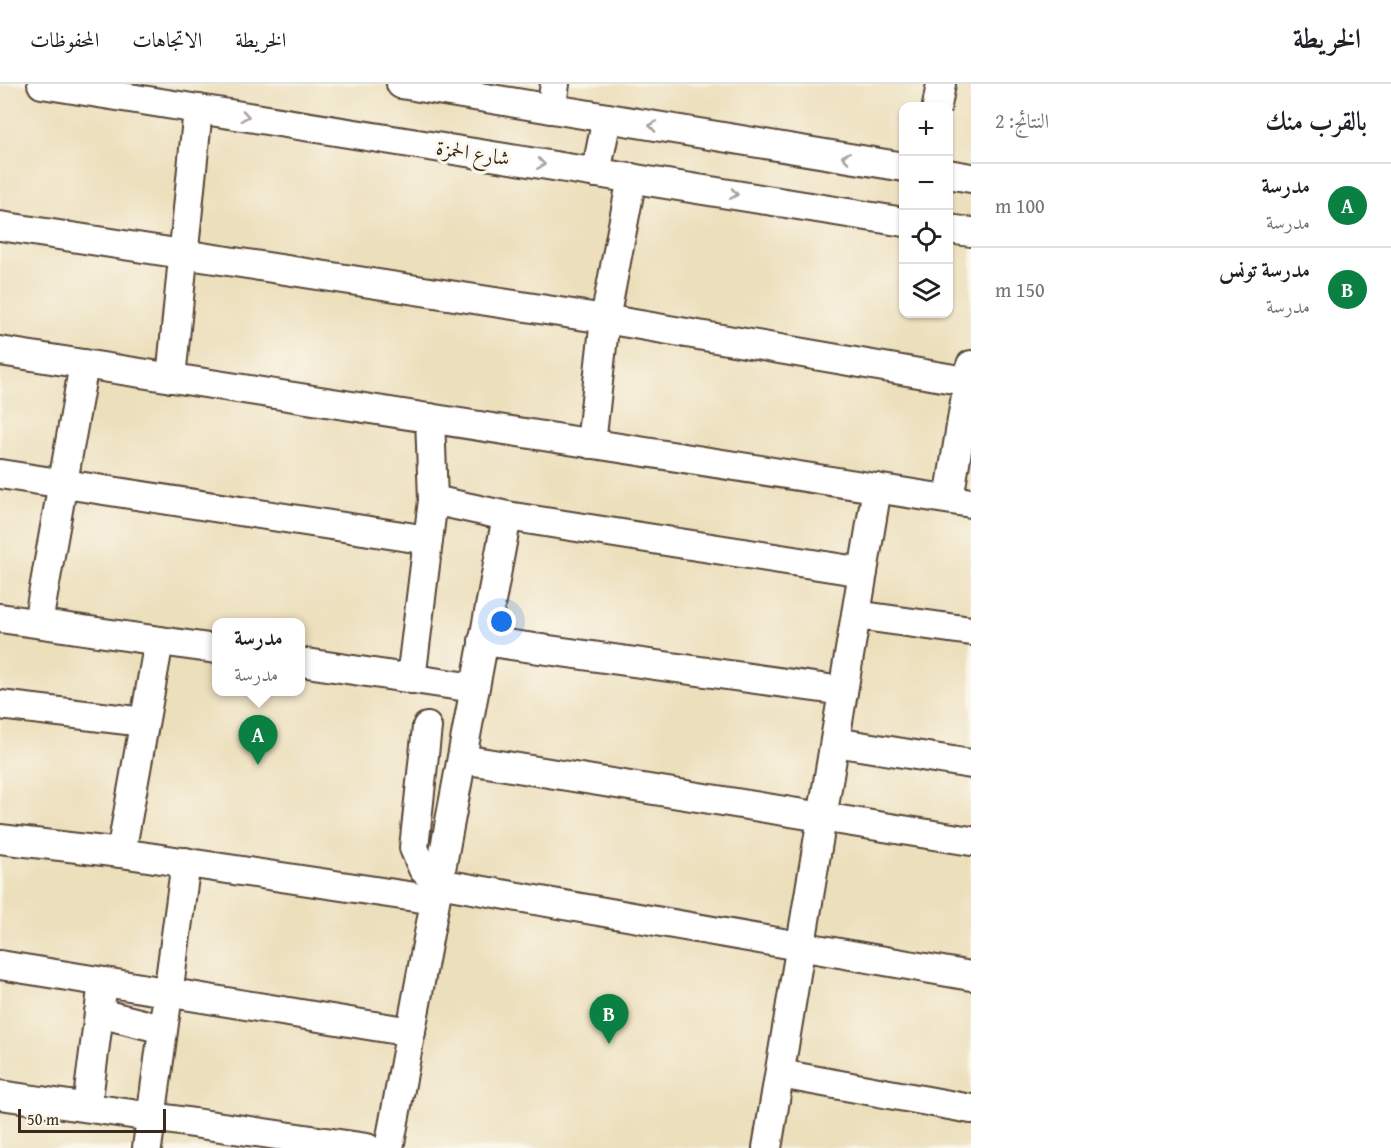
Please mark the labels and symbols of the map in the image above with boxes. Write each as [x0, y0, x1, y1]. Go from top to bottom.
one-way arrow [240, 110, 249, 122]
one-way arrow [649, 120, 658, 132]
street label: شارع الحمزة [434, 131, 512, 177]
one-way arrow [841, 151, 851, 164]
one-way arrow [536, 157, 546, 169]
one-way arrow [729, 188, 738, 200]
your location [487, 607, 516, 636]
pin: A [238, 716, 278, 765]
pin: B [590, 994, 628, 1044]
scale bar [18, 1106, 166, 1134]

